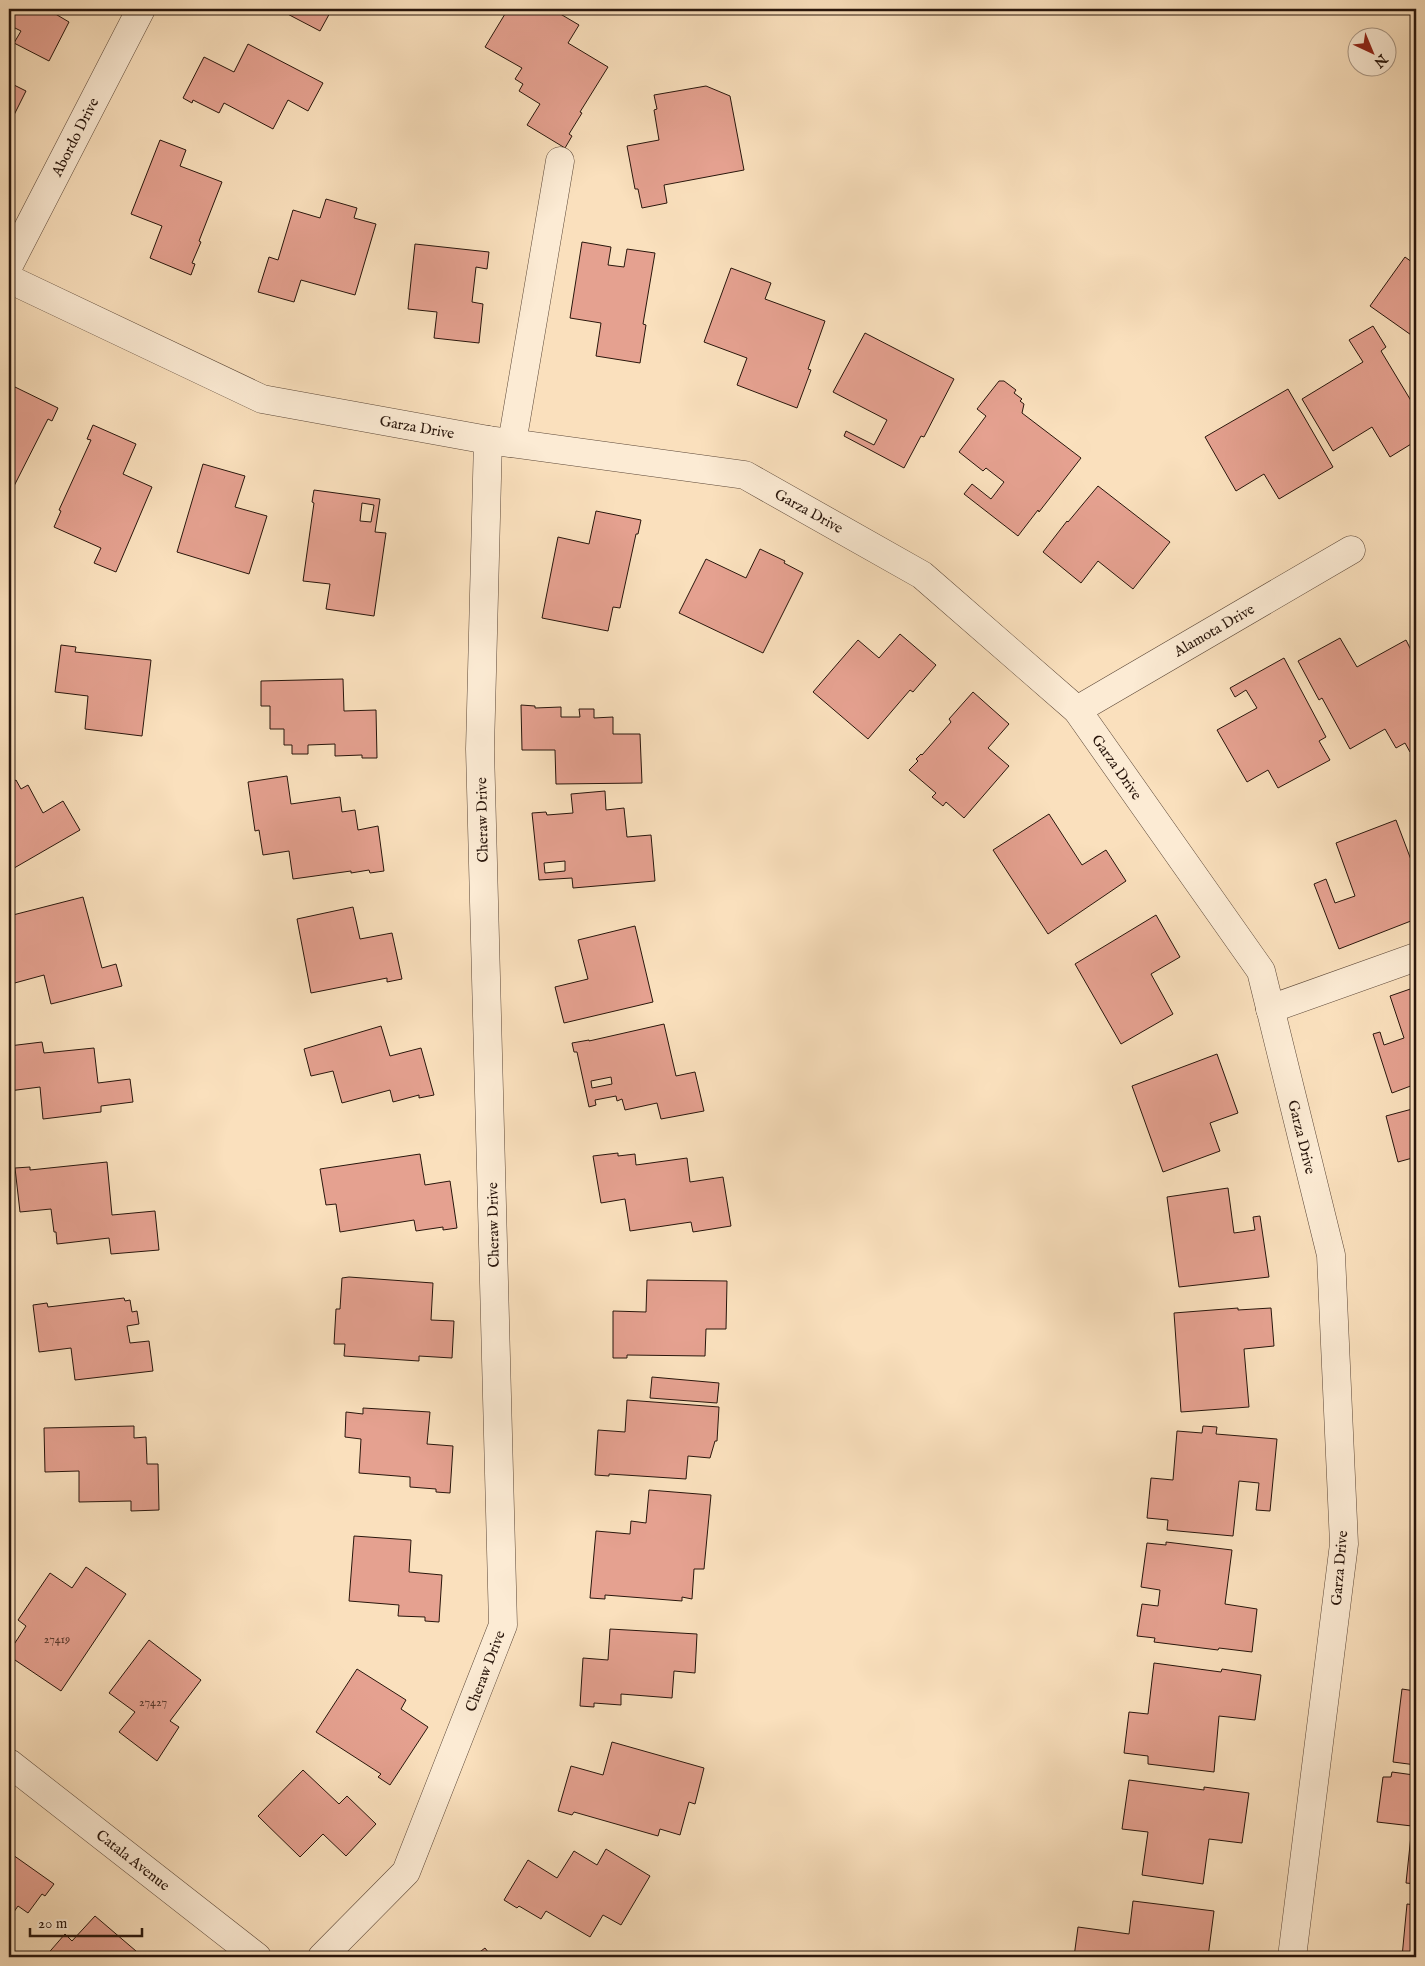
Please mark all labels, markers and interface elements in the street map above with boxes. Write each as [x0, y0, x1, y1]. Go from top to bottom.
north arrow [1348, 28, 1398, 78]
text: N [1370, 49, 1392, 71]
street label: Abordo Drive [47, 95, 103, 181]
street label: Garza Drive [378, 412, 456, 443]
street label: Garza Drive [771, 485, 846, 538]
street label: Alamota Drive [1170, 600, 1258, 662]
street label: Garza Drive [1087, 731, 1146, 804]
street label: Cheraw Drive [472, 777, 493, 863]
street label: Garza Drive [1283, 1098, 1320, 1176]
street label: Cheraw Drive [483, 1182, 504, 1268]
street label: Garza Drive [1327, 1529, 1352, 1607]
street label: Cheraw Drive [461, 1628, 510, 1714]
house number: 27419 [44, 1632, 70, 1647]
house number: 27427 [139, 1695, 167, 1710]
street label: Catala Avenue [92, 1826, 174, 1895]
scale bar [30, 1906, 142, 1938]
text: 20 m [38, 1914, 68, 1933]

